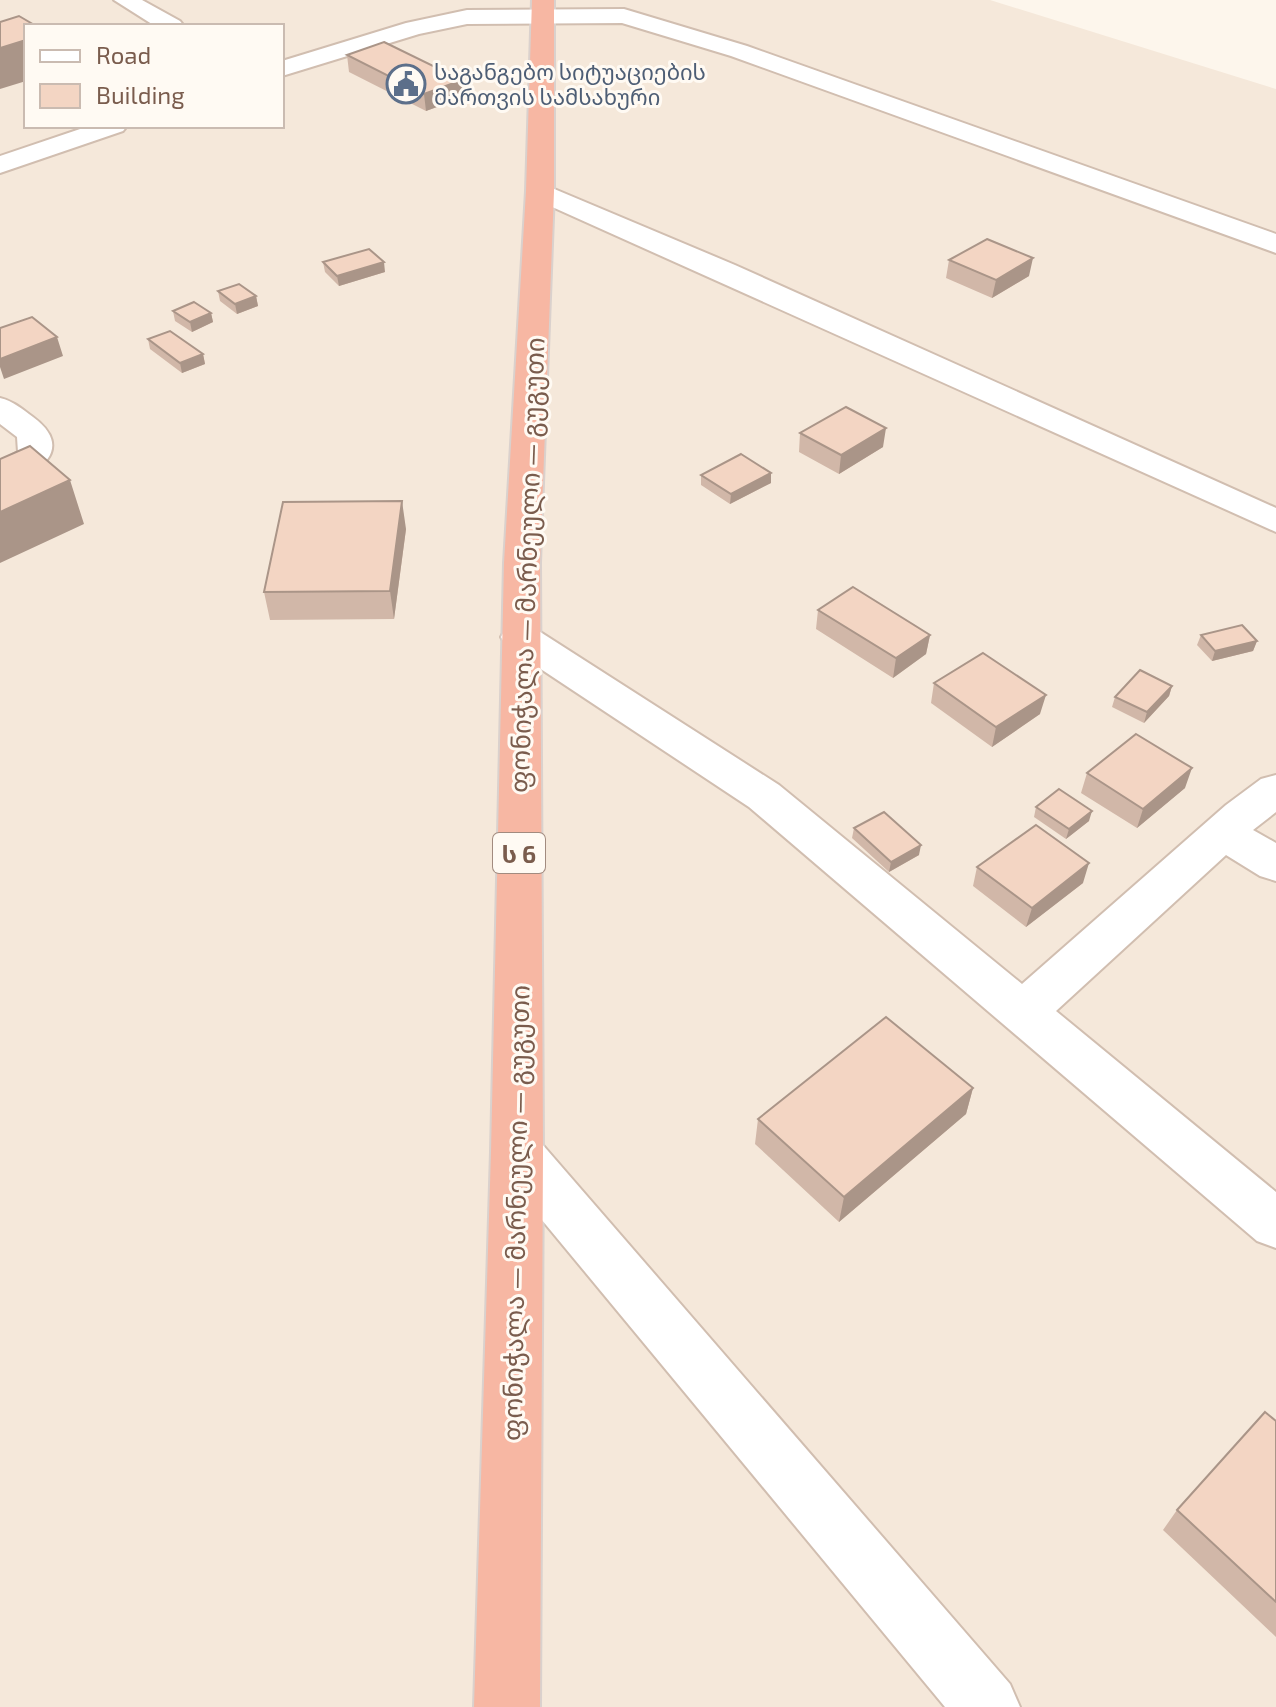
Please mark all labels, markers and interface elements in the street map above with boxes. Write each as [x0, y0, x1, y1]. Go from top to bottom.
legend [24, 24, 284, 128]
text: Road [96, 40, 151, 69]
place label: საგანგებო სიტუაციების მართვის სამსახური [434, 58, 706, 110]
public building icon: საგანგებო სიტუაციების მართვის სამსახური [385, 63, 427, 105]
text: Building [96, 80, 185, 109]
street label: ფონიჭალა — მარნეული — გუგუთი [503, 337, 551, 793]
road number: ს 6 [493, 833, 545, 873]
street label: ფონიჭალა — მარნეული — გუგუთი [496, 985, 536, 1441]

